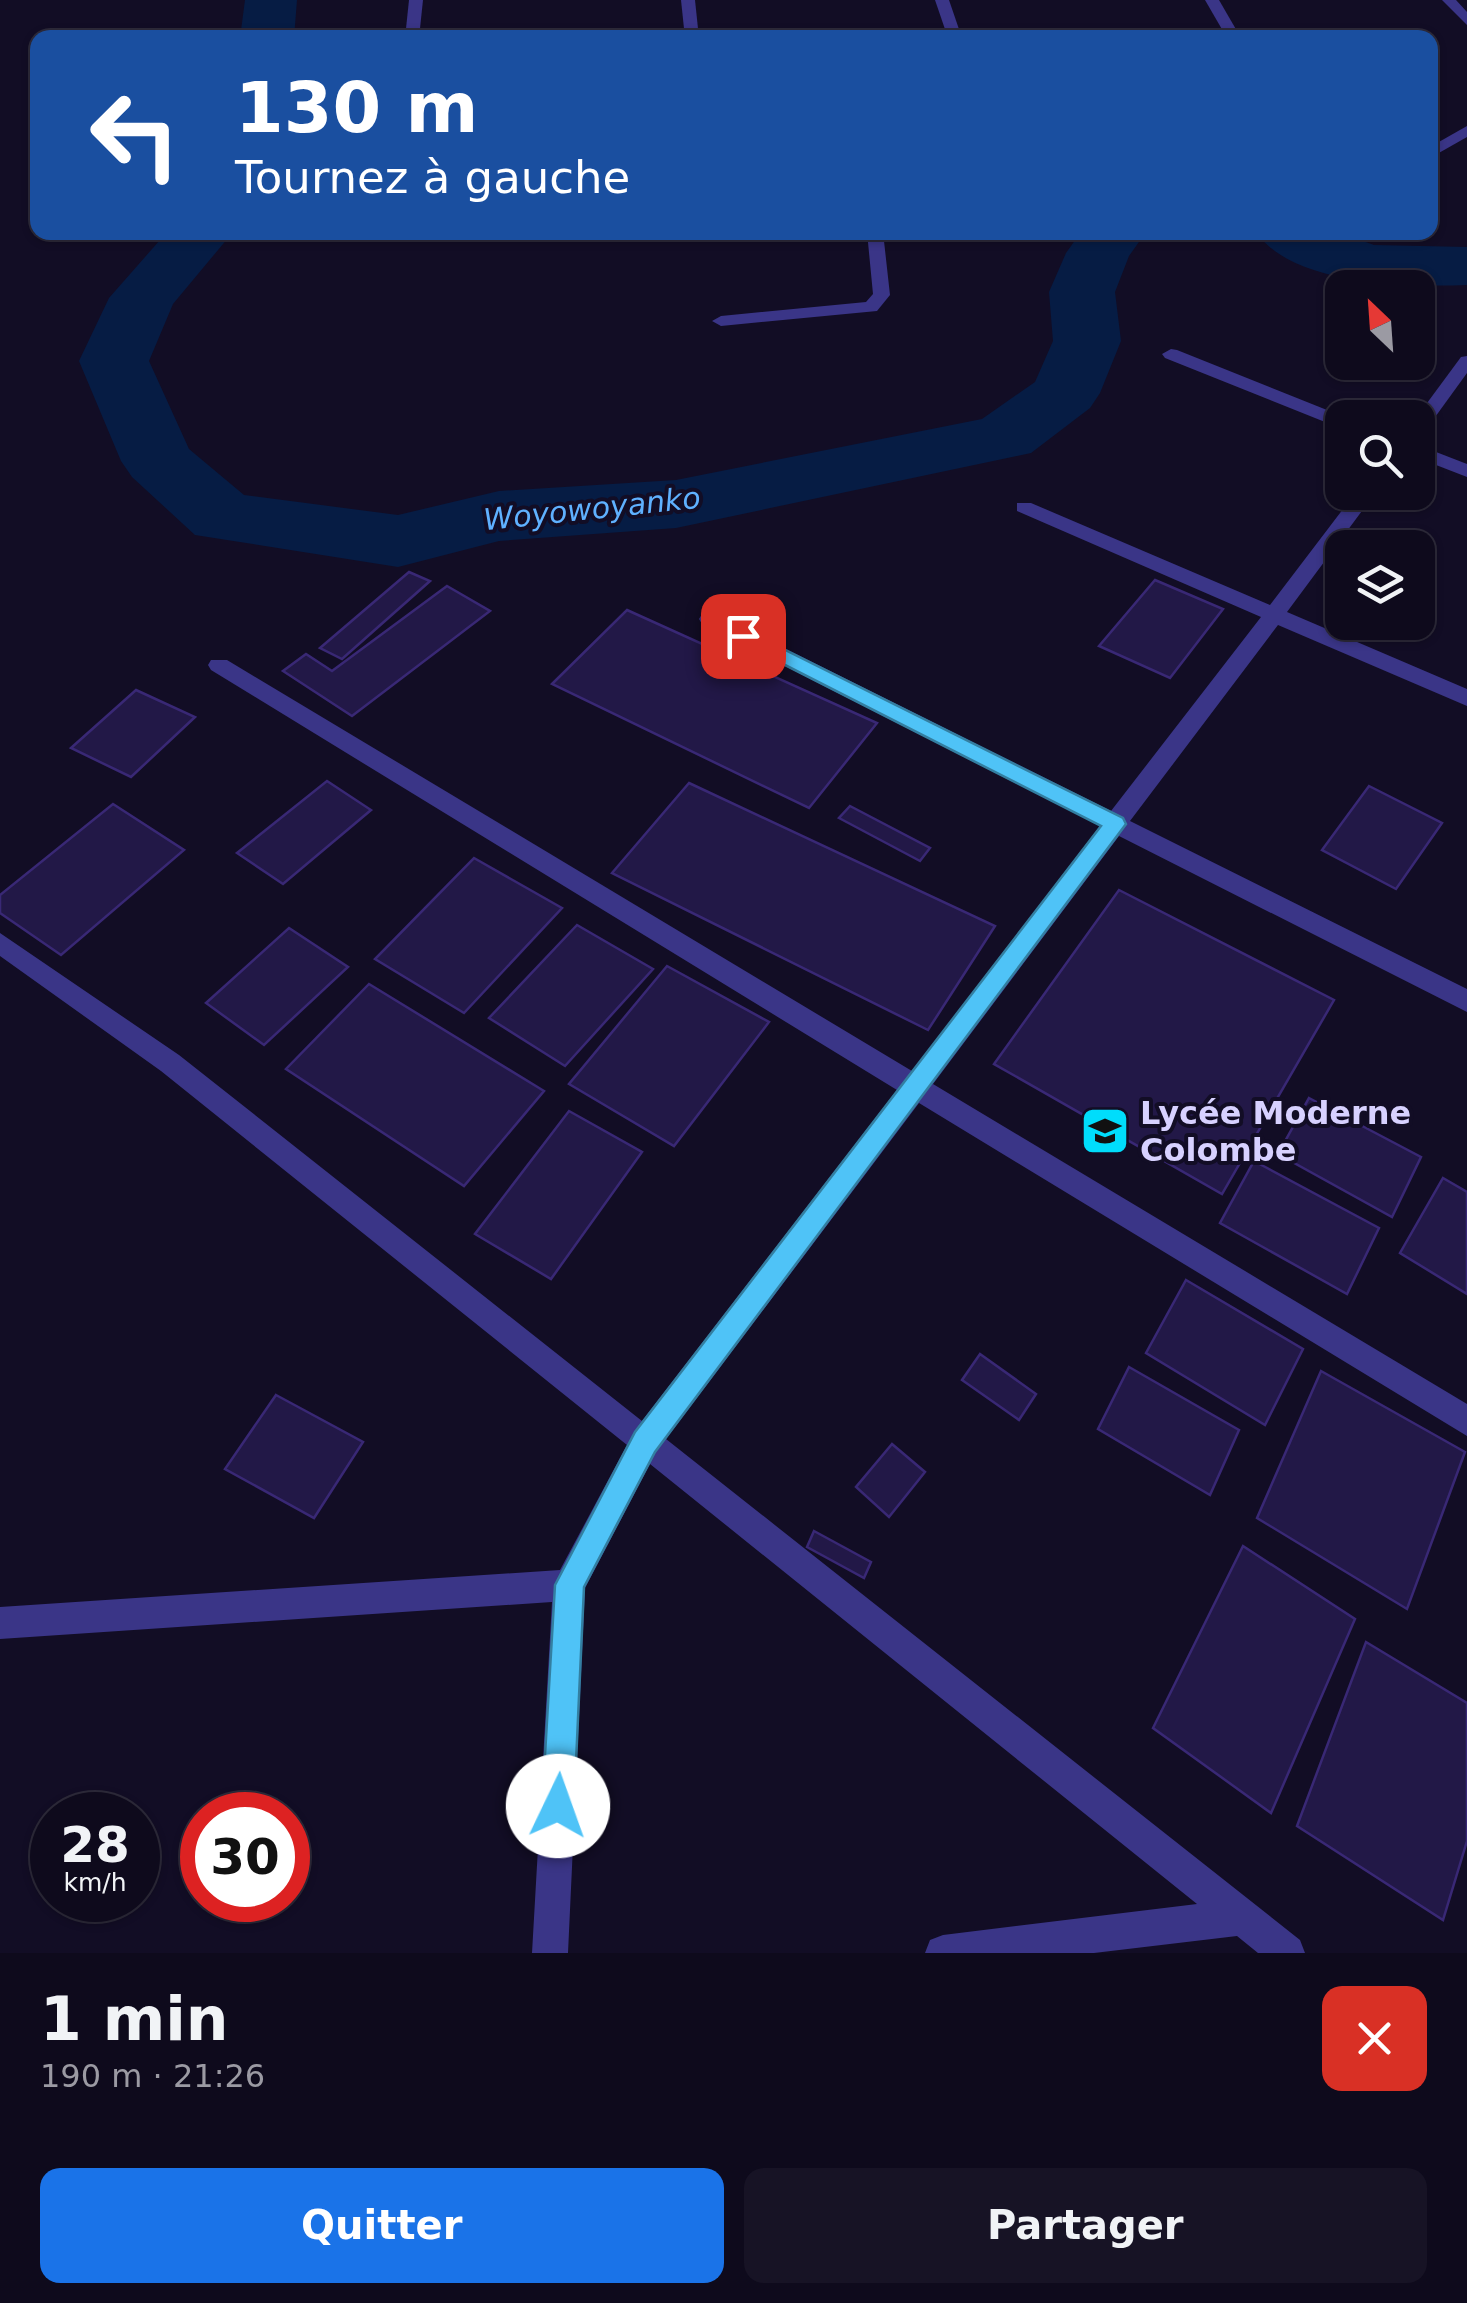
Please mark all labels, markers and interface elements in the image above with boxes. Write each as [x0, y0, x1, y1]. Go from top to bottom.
text: 130 m [235, 67, 478, 149]
icon: left [70, 70, 200, 200]
text: Tournez à gauche [235, 151, 630, 204]
north arrow [1325, 270, 1435, 380]
map controls [1325, 270, 1435, 640]
button: search [1325, 400, 1435, 510]
water label: Woyowoyanko [482, 480, 702, 537]
button: layers [1325, 530, 1435, 640]
pin [701, 594, 786, 679]
icon: arrive [716, 609, 771, 664]
place label: Lycée Moderne Colombe [1140, 1094, 1411, 1169]
school or university icon: Lycée Moderne Colombe [1079, 1105, 1131, 1157]
position arrow [506, 1754, 610, 1858]
speed limit sign: 30 [180, 1792, 310, 1922]
text: 28 [60, 1816, 130, 1874]
text: km/h [63, 1868, 127, 1897]
text: 1 min [40, 1984, 228, 2054]
button: close [1322, 1986, 1427, 2091]
text: 190 m · 21:26 [40, 2057, 265, 2095]
button: Quitter [40, 2168, 724, 2283]
button: Partager [744, 2168, 1427, 2283]

